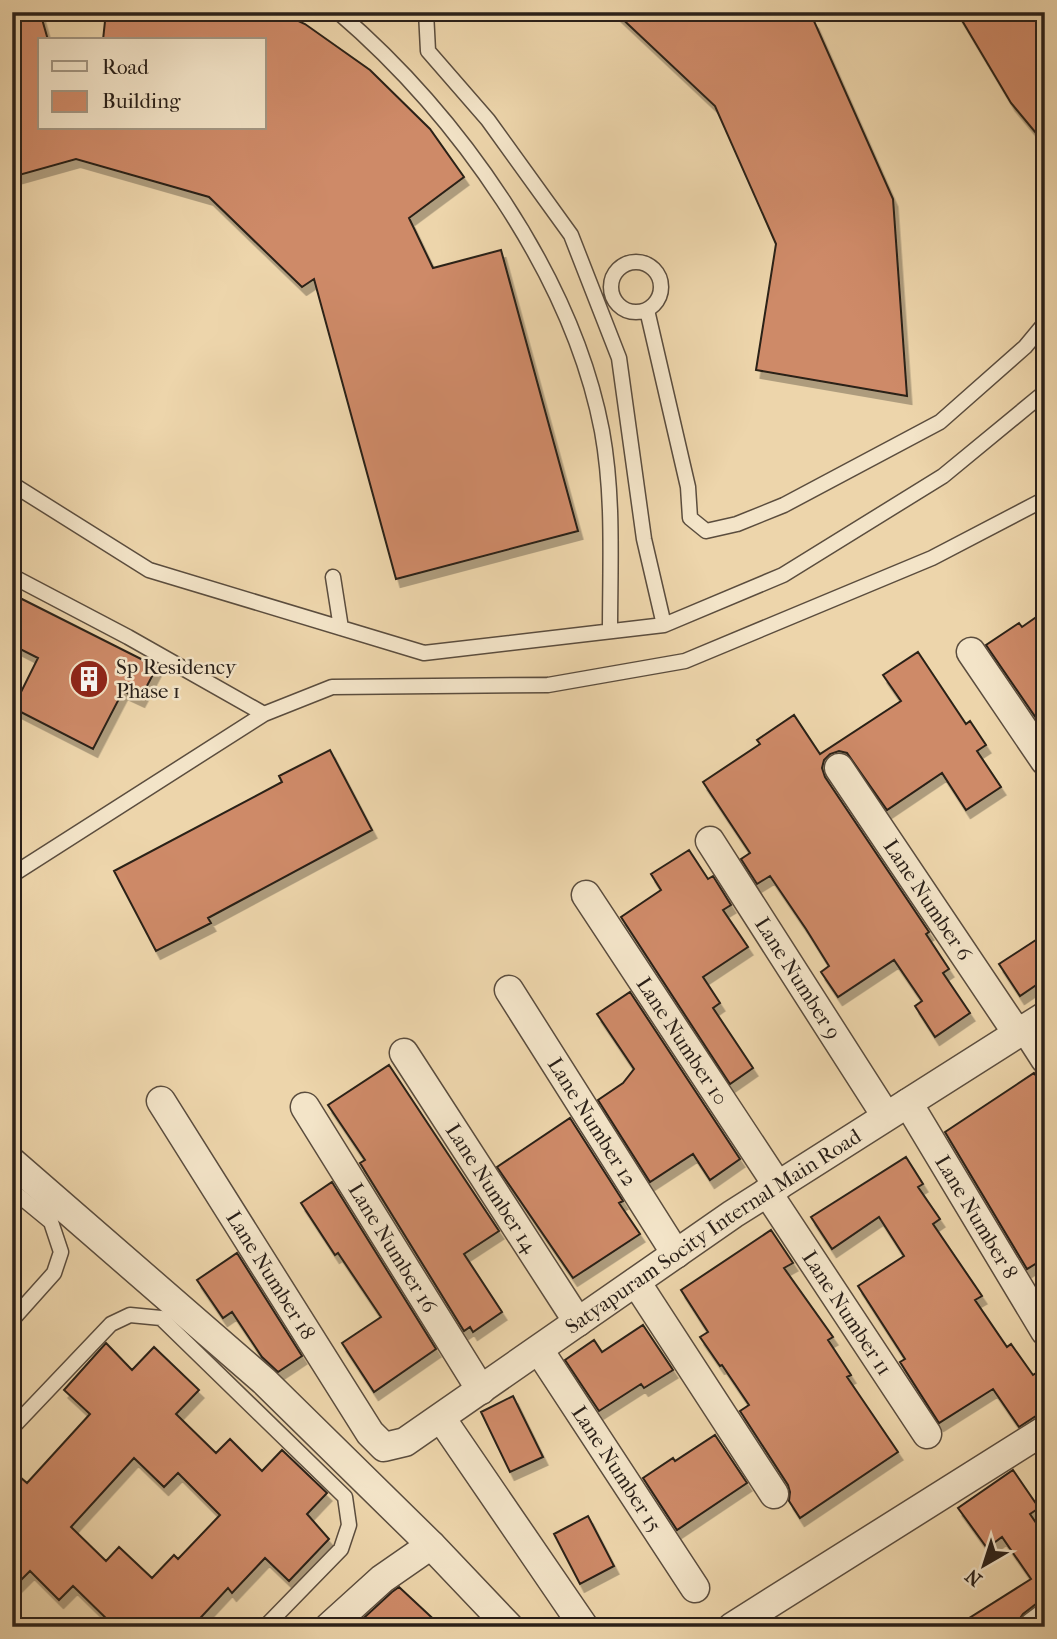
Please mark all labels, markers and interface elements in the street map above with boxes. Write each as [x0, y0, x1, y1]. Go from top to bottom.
legend [38, 38, 266, 130]
text: Road [102, 55, 149, 79]
text: Building [102, 89, 181, 113]
place label: Sp Residency Phase 1 [116, 655, 237, 703]
building icon: Sp Residency Phase 1 [68, 658, 110, 700]
street label: Lane Number 6 [879, 835, 977, 966]
street label: Lane Number 9 [750, 913, 846, 1044]
street label: Lane Number 10 [632, 973, 733, 1109]
street label: Lane Number 12 [543, 1053, 642, 1191]
street label: Lane Number 14 [441, 1119, 542, 1258]
street label: Satyapuram Socity Internal Main Road [561, 1124, 866, 1339]
street label: Lane Number 8 [930, 1151, 1023, 1283]
street label: Lane Number 16 [343, 1179, 442, 1318]
street label: Lane Number 18 [221, 1207, 320, 1344]
street label: Lane Number 11 [797, 1246, 897, 1380]
street label: Lane Number 15 [567, 1401, 667, 1536]
north arrow [948, 1530, 1018, 1600]
text: N [961, 1564, 986, 1591]

